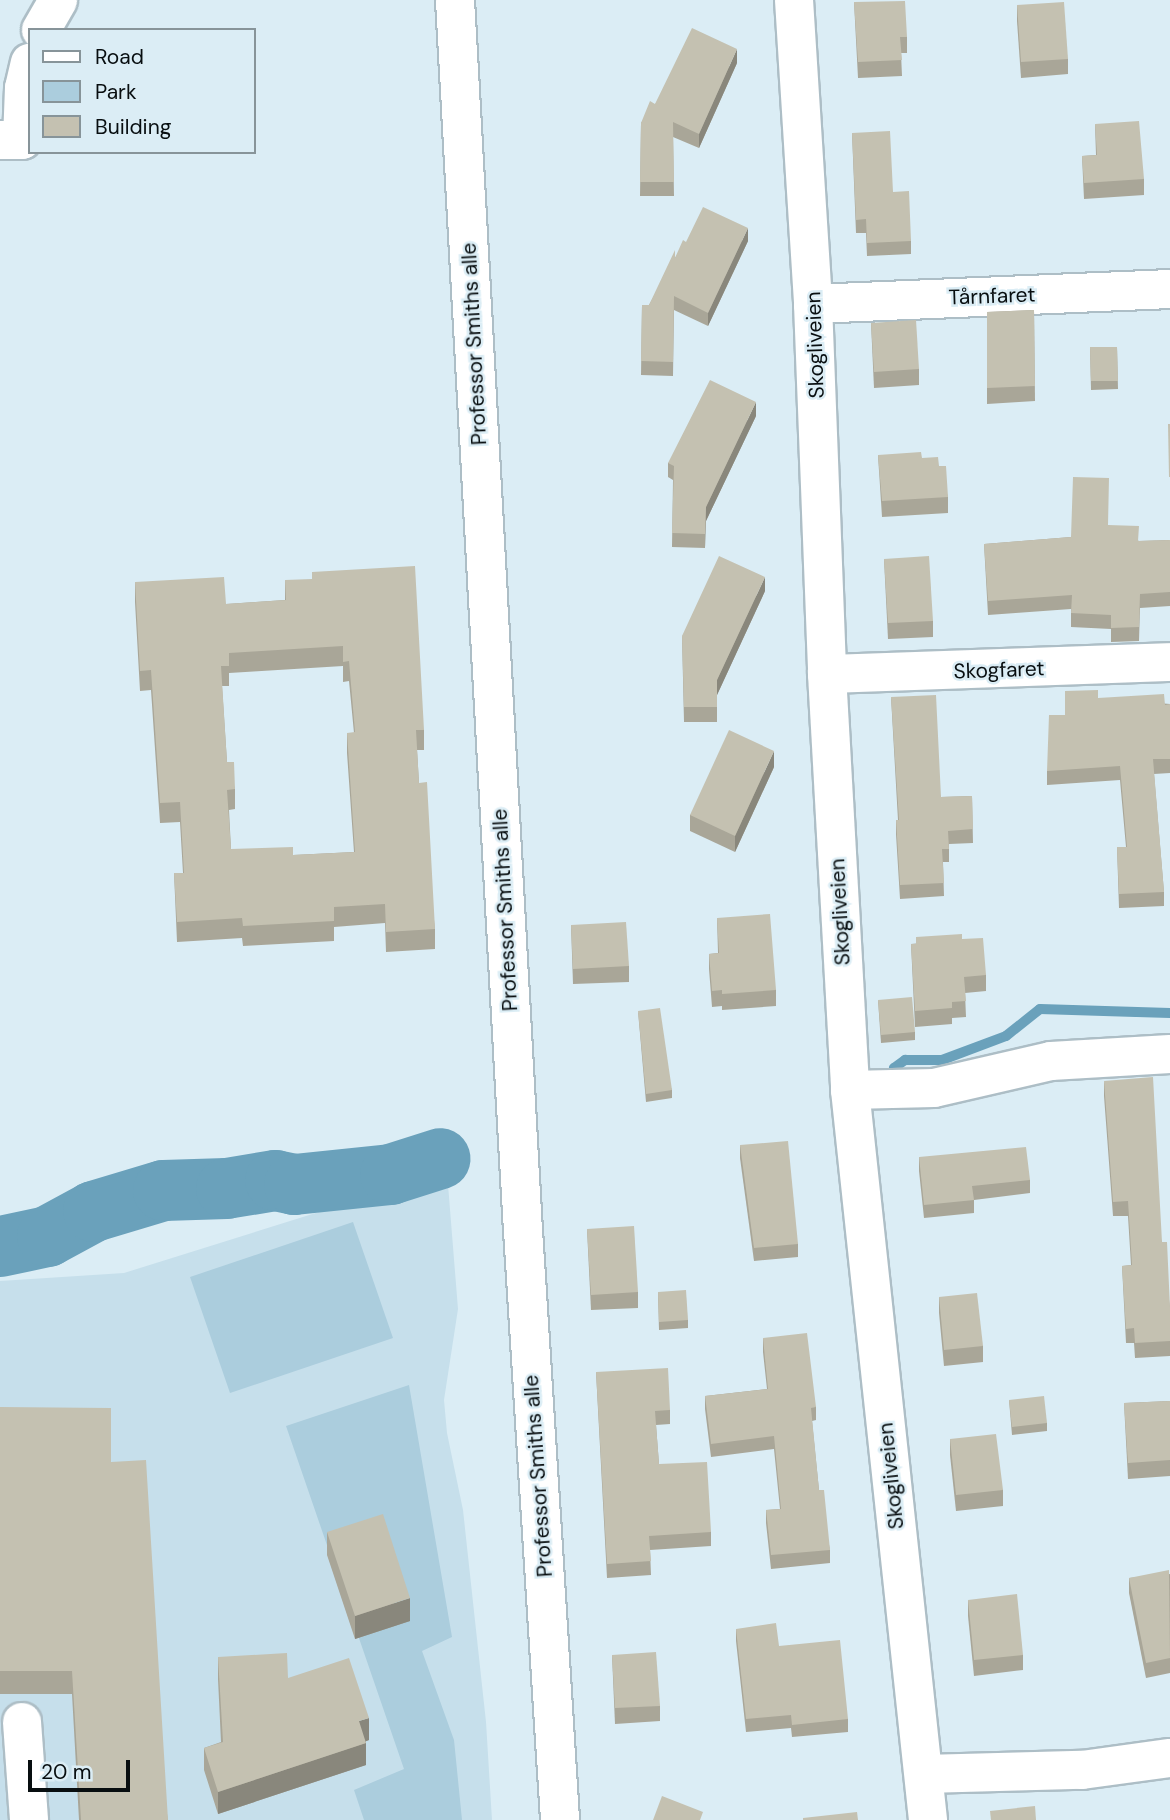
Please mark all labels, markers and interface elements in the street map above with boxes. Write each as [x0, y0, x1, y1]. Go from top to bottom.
legend [28, 28, 256, 154]
text: Road [95, 43, 144, 71]
text: Park [95, 78, 136, 106]
text: Building [95, 113, 171, 141]
street label: Professor Smiths alle [456, 242, 492, 446]
street label: Tårnfaret [948, 282, 1036, 310]
street label: Skogliveien [801, 291, 829, 399]
street label: Skogfaret [953, 656, 1045, 684]
street label: Professor Smiths alle [487, 808, 523, 1012]
street label: Skogliveien [825, 858, 855, 966]
street label: Professor Smiths alle [518, 1374, 558, 1578]
street label: Skogliveien [873, 1421, 909, 1531]
scale bar [32, 1746, 133, 1790]
text: 20 m [41, 1758, 92, 1786]

